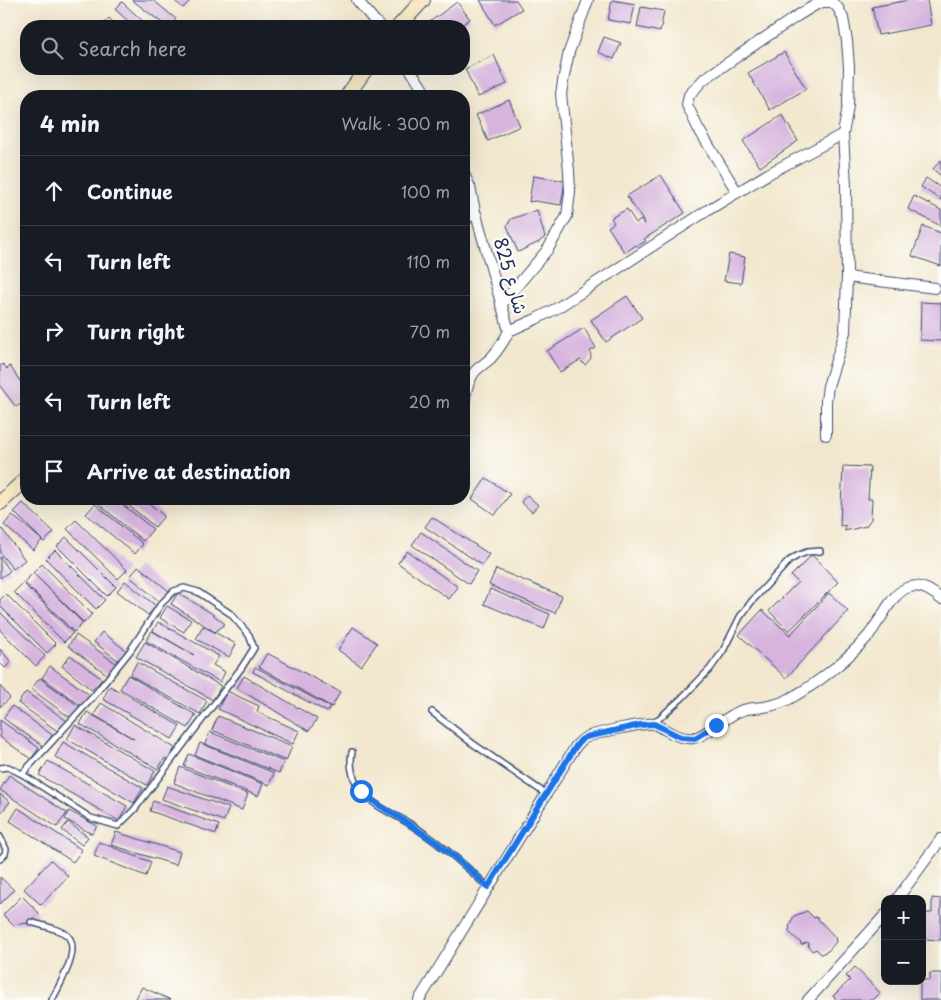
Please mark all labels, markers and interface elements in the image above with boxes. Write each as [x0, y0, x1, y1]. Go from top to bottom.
search box [20, 20, 470, 75]
icon: search [38, 34, 66, 62]
text: Search here [78, 34, 187, 62]
text: 4 min [40, 107, 100, 139]
text: Walk · 300 m [341, 111, 450, 135]
icon: ahead [40, 177, 68, 205]
text: Continue [87, 177, 173, 205]
text: 100 m [401, 179, 450, 203]
street label: شارع 825 [488, 234, 535, 317]
icon: left [40, 247, 68, 275]
text: Turn left [87, 247, 171, 275]
text: 110 m [407, 249, 450, 273]
icon: right [40, 317, 68, 345]
text: Turn right [87, 317, 185, 345]
text: 70 m [410, 319, 450, 343]
icon: left [40, 387, 68, 415]
text: Turn left [87, 387, 171, 415]
text: 20 m [409, 389, 450, 413]
icon: arrive [40, 457, 68, 485]
text: Arrive at destination [87, 457, 291, 485]
route end [705, 714, 728, 737]
route start [350, 780, 373, 803]
map controls [881, 895, 926, 985]
button: + [881, 895, 926, 940]
button: − [881, 940, 926, 985]

